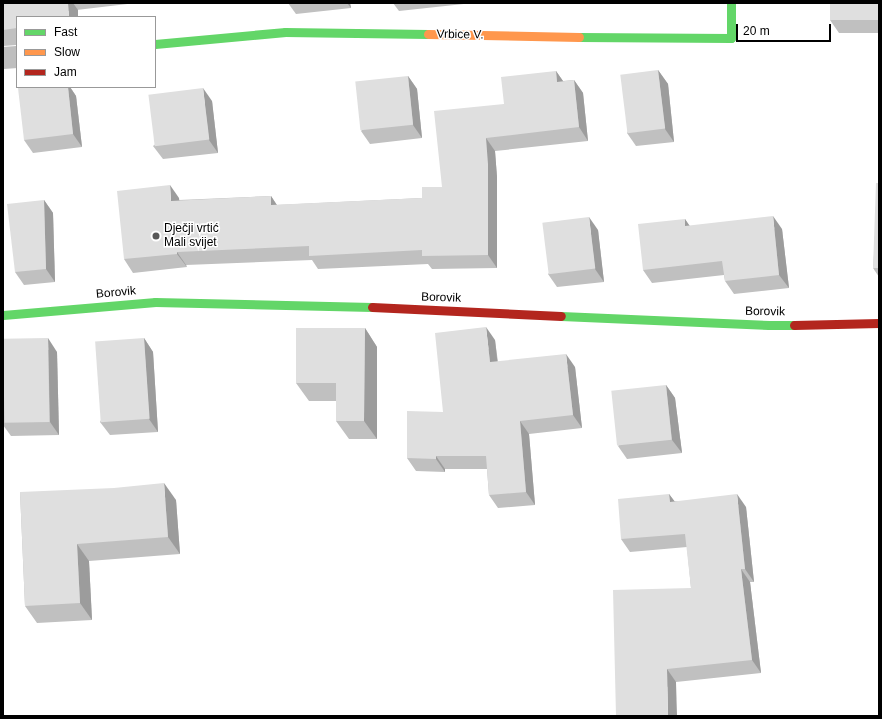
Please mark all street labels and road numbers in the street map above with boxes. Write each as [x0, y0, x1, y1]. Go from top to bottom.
street label: Vrbice V. [436, 27, 484, 43]
street label: Borovik [95, 284, 137, 302]
street label: Borovik [421, 290, 461, 306]
street label: Borovik [745, 304, 785, 320]

